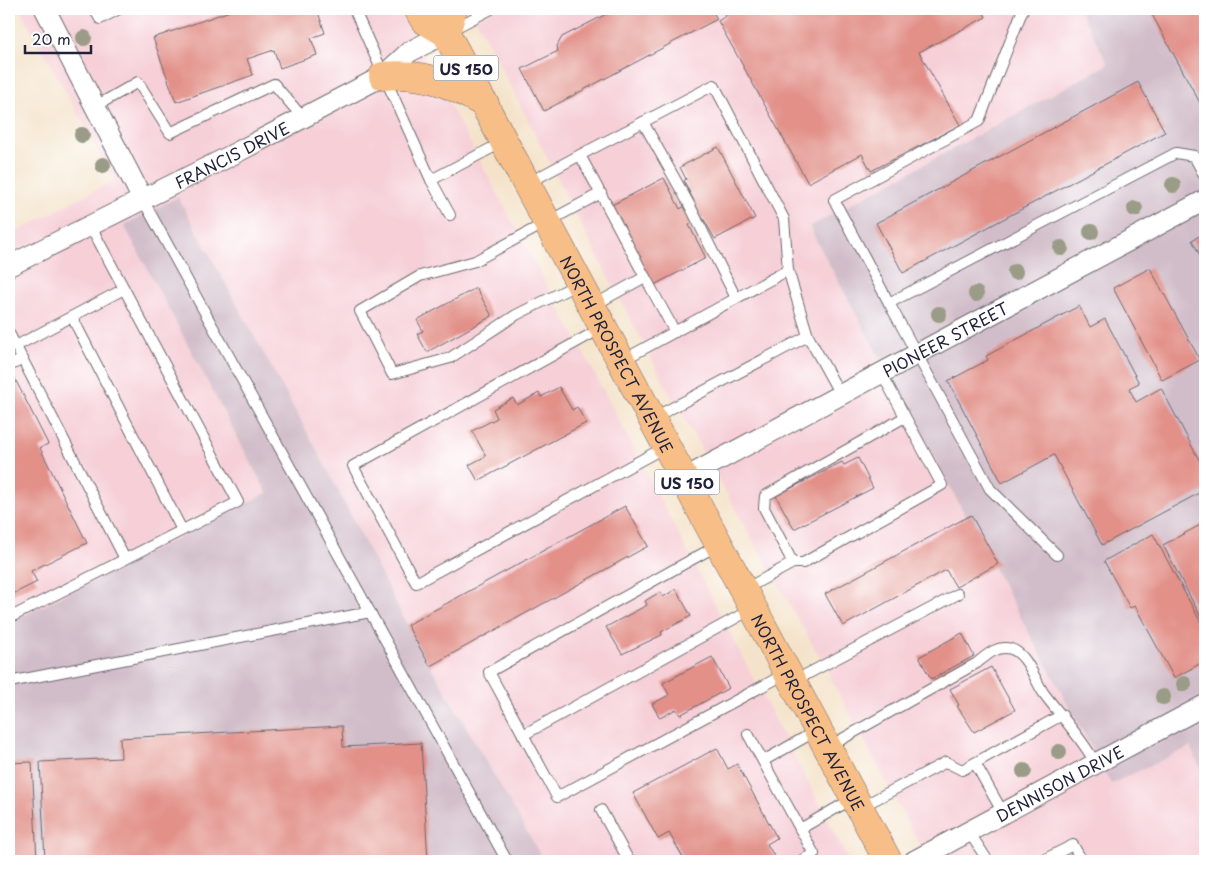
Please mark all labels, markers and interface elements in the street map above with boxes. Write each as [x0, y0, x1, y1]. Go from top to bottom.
scale bar [25, 22, 91, 54]
text: 20 m [32, 27, 71, 50]
road number: US 150 [434, 56, 498, 80]
street label: FRANCIS DRIVE [170, 115, 293, 194]
street label: NORTH PROSPECT AVENUE [555, 251, 680, 457]
street label: PIONEER STREET [878, 295, 1012, 382]
road number: US 150 [654, 470, 720, 494]
street label: NORTH PROSPECT AVENUE [746, 609, 871, 815]
street label: DENNISON DRIVE [991, 739, 1128, 827]

